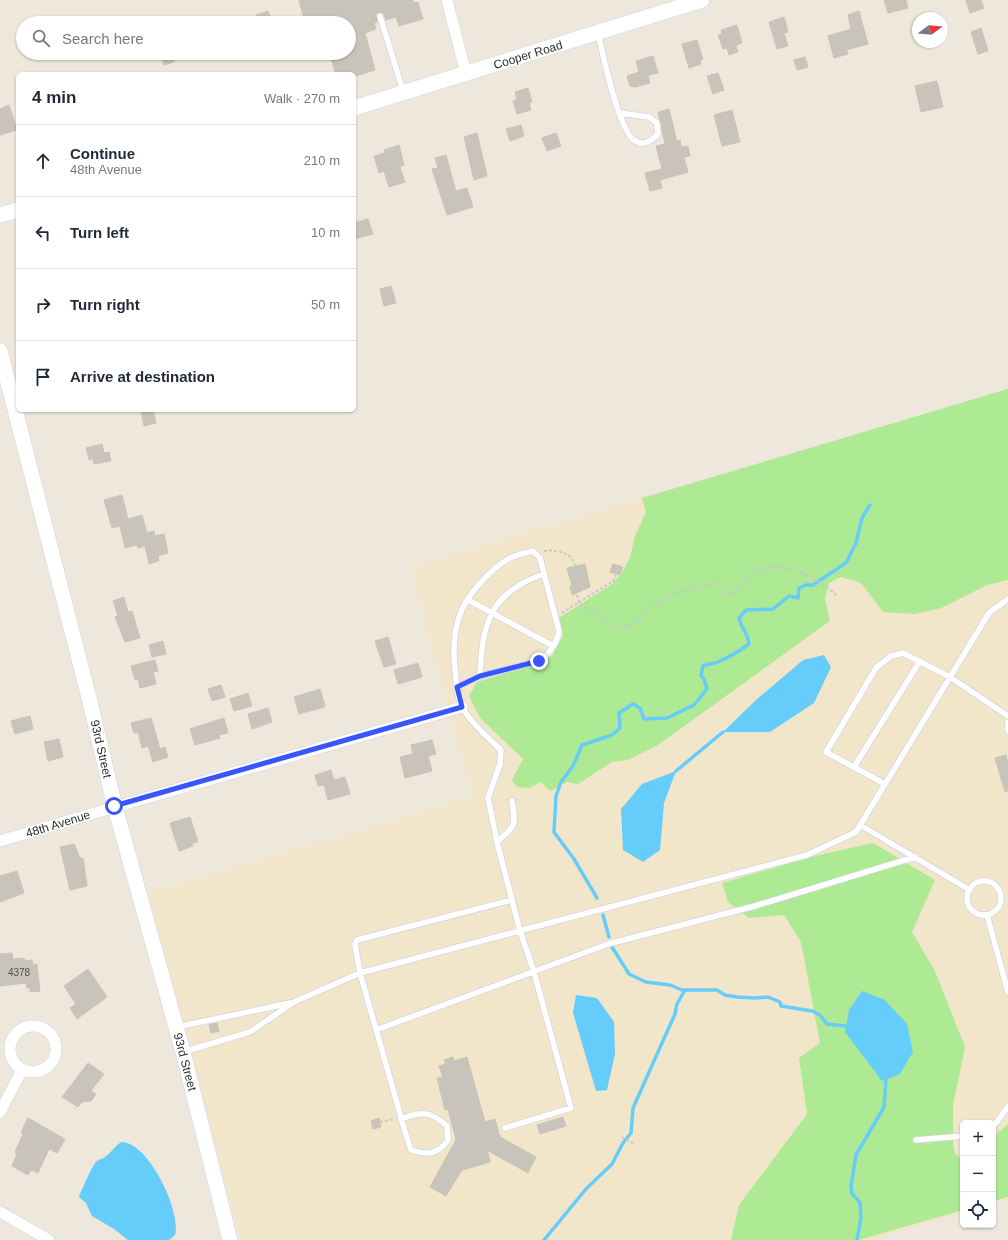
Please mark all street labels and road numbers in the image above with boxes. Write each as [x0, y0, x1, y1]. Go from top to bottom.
street label: Cooper Road [492, 38, 564, 72]
street label: 93rd Street [88, 718, 115, 780]
street label: 48th Avenue [24, 807, 92, 840]
street label: 93rd Street [171, 1032, 200, 1093]

